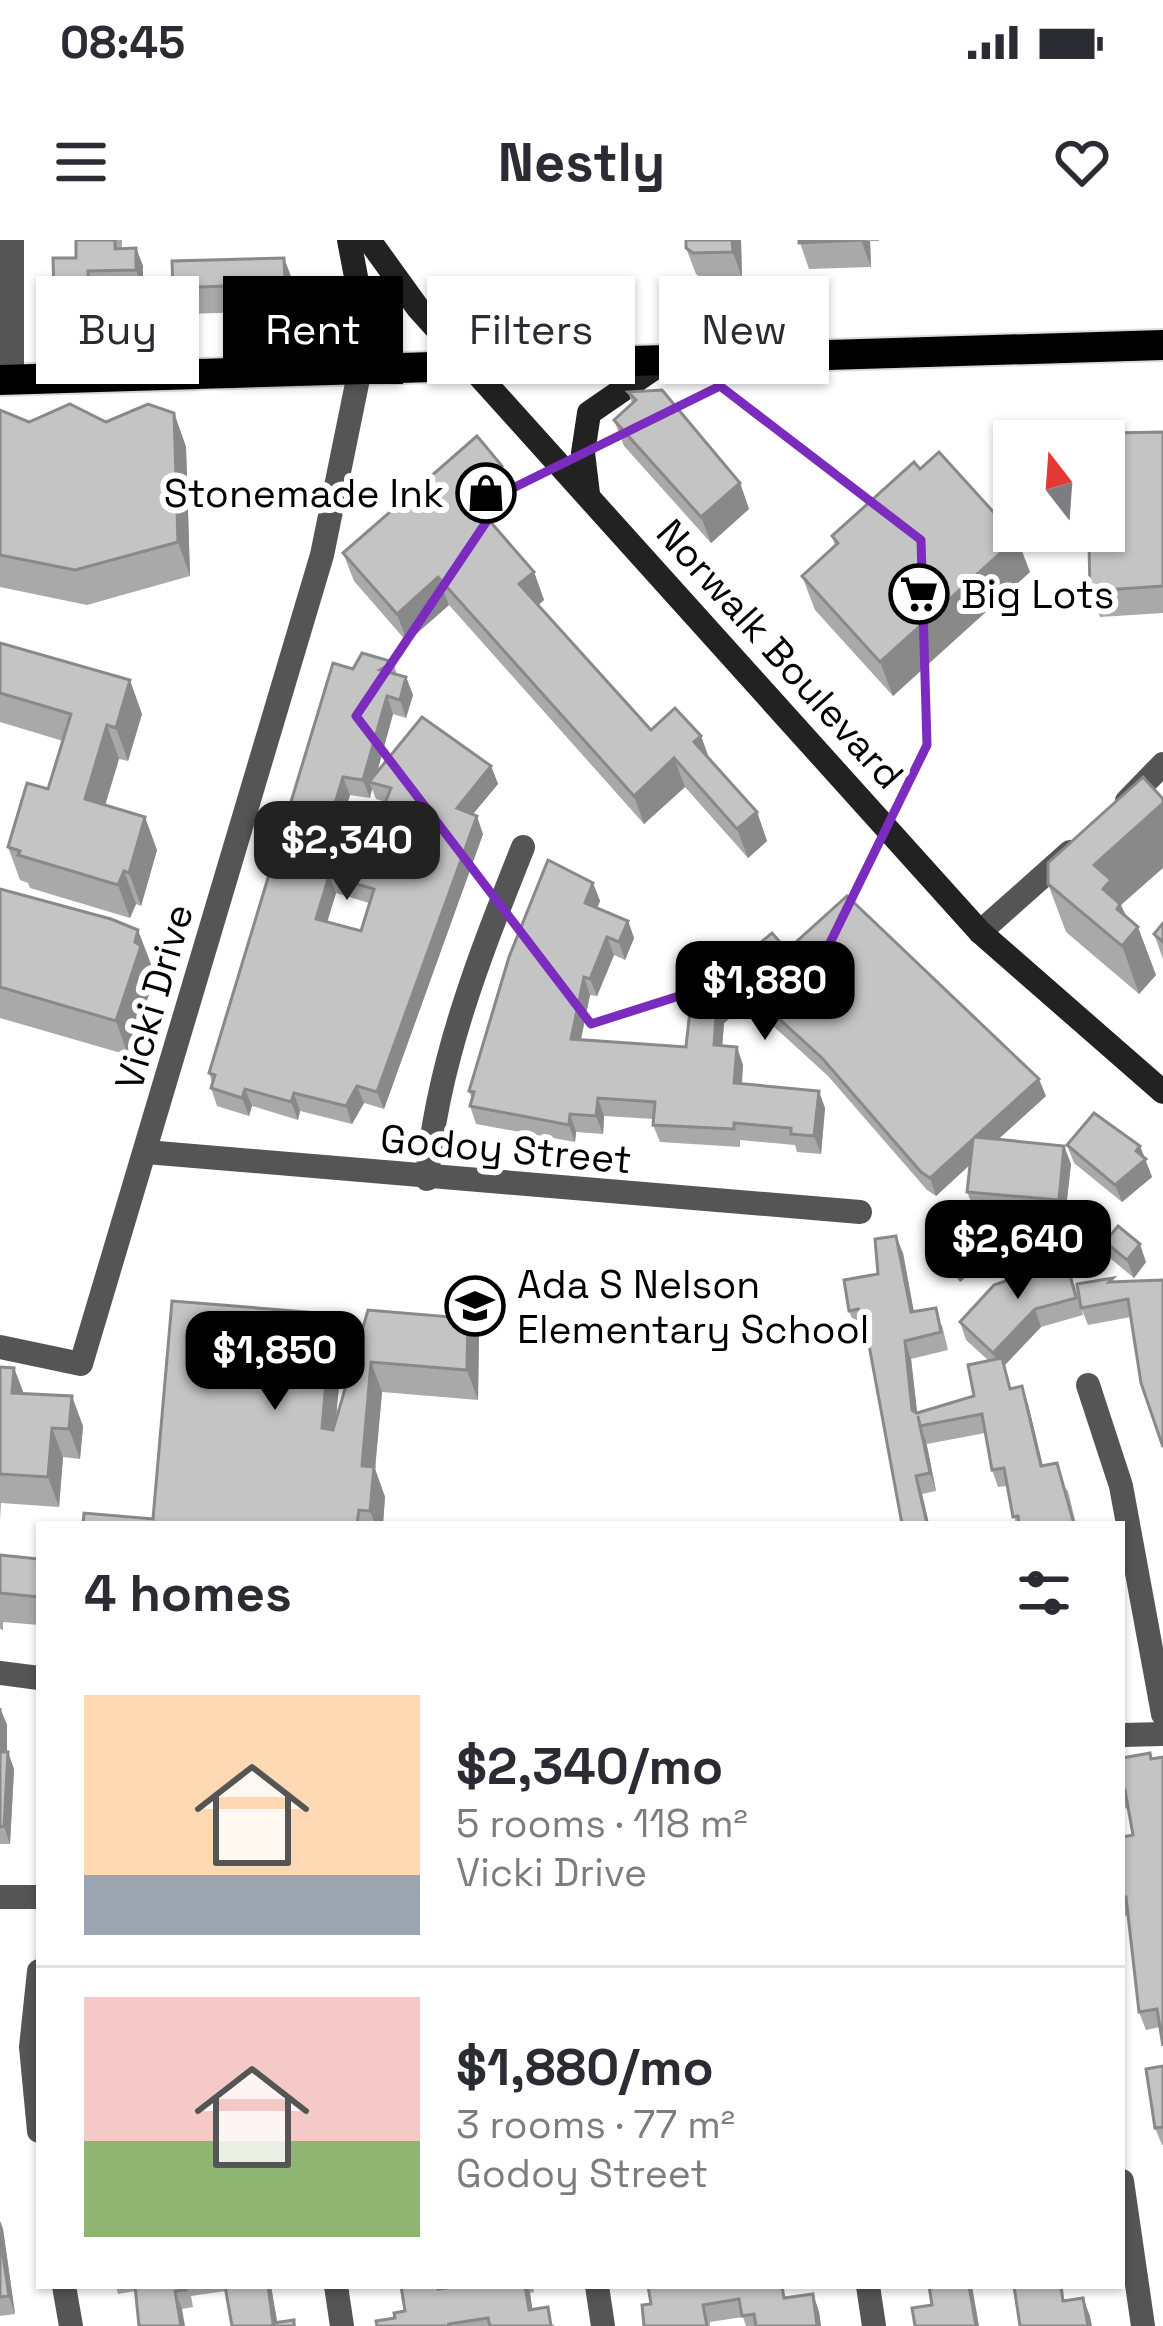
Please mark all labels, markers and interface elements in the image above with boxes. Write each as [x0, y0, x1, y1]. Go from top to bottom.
text: 08:45 [60, 14, 185, 71]
text: Nestly [498, 128, 665, 197]
icon: menu [48, 129, 114, 195]
icon: heart [1049, 129, 1115, 195]
chip: Buy [36, 276, 199, 384]
chip: Rent [223, 276, 403, 384]
chip: Filters [427, 276, 635, 384]
chip: New [659, 276, 829, 384]
north arrow [993, 420, 1125, 552]
map controls [993, 420, 1125, 552]
shop icon: Stonemade Ink [455, 462, 517, 524]
place label: Stonemade Ink [164, 469, 444, 518]
street label: Norwalk Boulevard [646, 509, 914, 799]
supermarket icon: Big Lots [888, 563, 950, 625]
place label: Big Lots [961, 570, 1114, 619]
pin: $2,340 [249, 801, 445, 903]
text: $2,340 [281, 815, 413, 864]
street label: Vicki Drive [104, 898, 204, 1096]
pin: $1,880 [667, 941, 863, 1043]
text: $1,880 [703, 955, 827, 1004]
street label: Godoy Street [378, 1114, 634, 1184]
pin: $2,640 [920, 1200, 1116, 1302]
text: $2,640 [952, 1214, 1084, 1263]
place label: Ada S Nelson Elementary School [517, 1260, 869, 1354]
school or university icon: Ada S Nelson Elementary School [444, 1275, 506, 1337]
pin: $1,850 [177, 1311, 373, 1413]
text: $1,850 [213, 1325, 337, 1374]
icon: filters [1011, 1560, 1077, 1626]
text: 4 homes [84, 1561, 292, 1626]
text: $2,340/mo [456, 1734, 723, 1799]
icon: home [180, 1743, 324, 1887]
text: 5 rooms · 118 m² [456, 1799, 748, 1848]
text: Vicki Drive [456, 1848, 647, 1897]
text: $1,880/mo [456, 2035, 714, 2100]
icon: home [180, 2045, 324, 2189]
text: 3 rooms · 77 m² [456, 2100, 735, 2149]
text: Godoy Street [456, 2149, 708, 2198]

